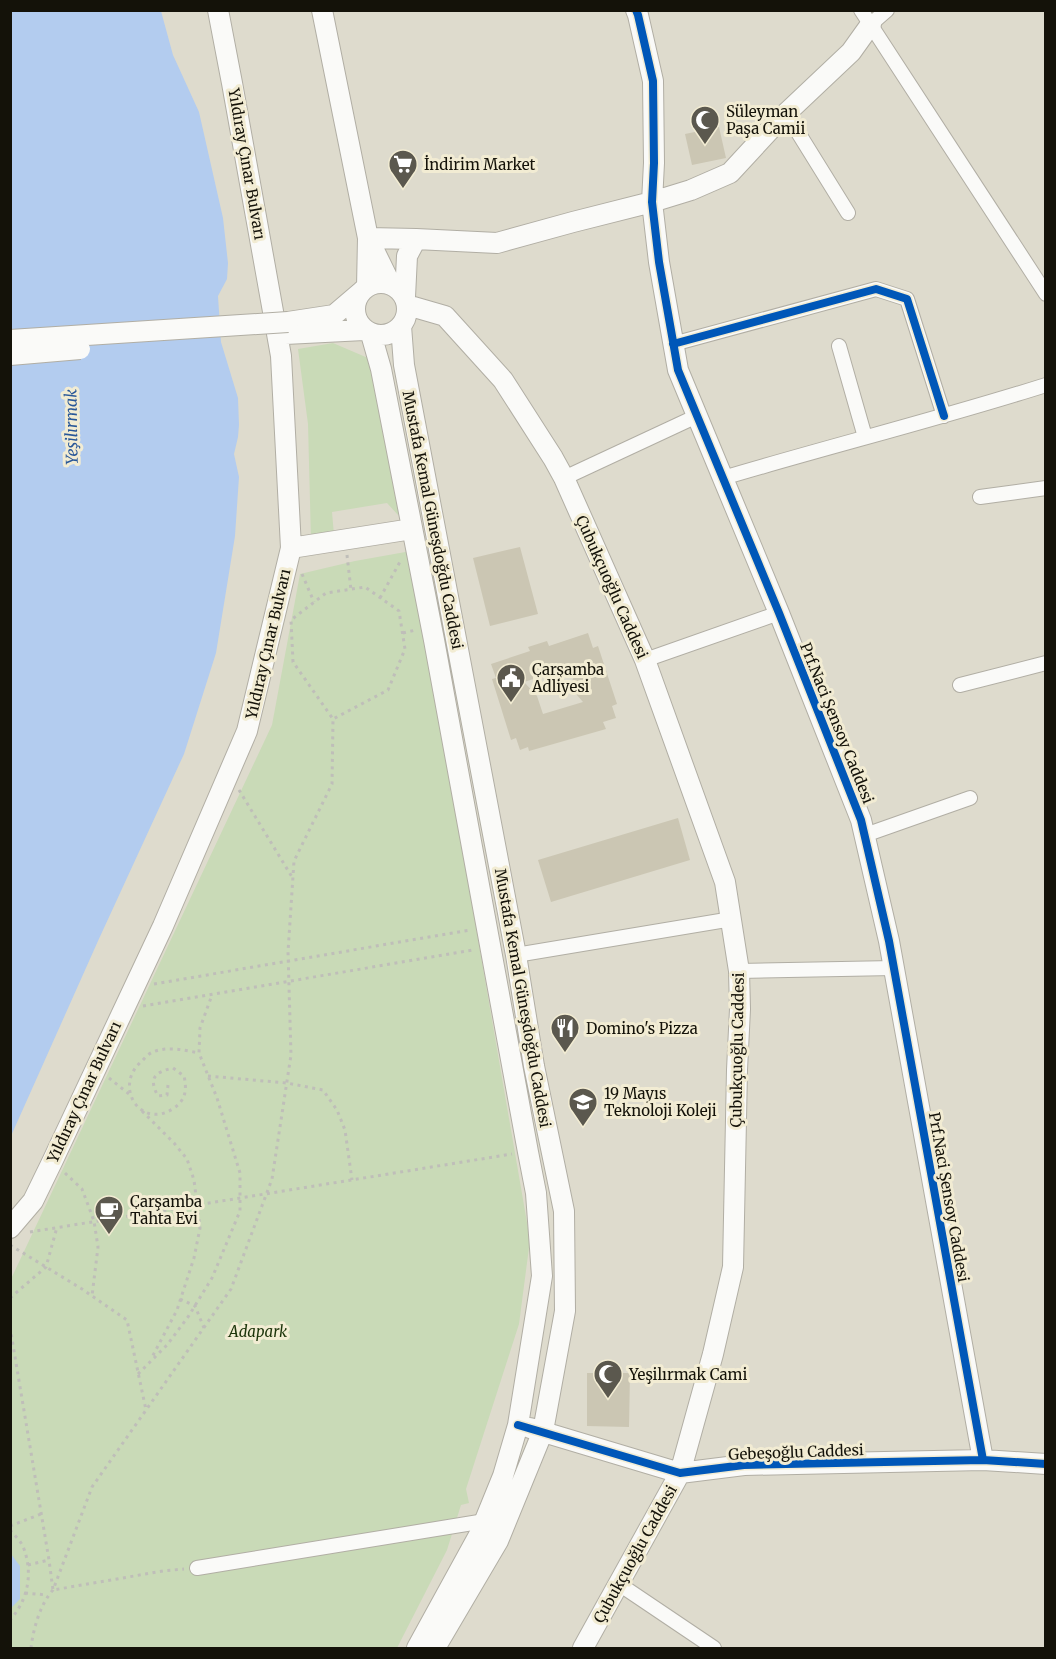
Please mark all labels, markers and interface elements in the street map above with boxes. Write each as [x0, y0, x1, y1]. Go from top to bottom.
street label: Yıldıray Çınar Bulvarı [224, 86, 270, 241]
place label: Süleyman Paşa Camii [726, 102, 805, 138]
mosque icon: Süleyman Paşa Camii [689, 104, 721, 146]
supermarket icon: İndirim Market [387, 148, 419, 190]
place label: İndirim Market [424, 155, 536, 174]
water label: Yeşilırmak [60, 389, 82, 465]
street label: Mustafa Kemal Güneşdoğdu Caddesi [399, 389, 467, 651]
street label: Çubukçuoğlu Caddesi [572, 512, 652, 662]
street label: Yıldıray Çınar Bulvarı [241, 567, 295, 722]
street label: Prf.Naci Şensoy Caddesi [796, 640, 878, 806]
place label: Çarşamba Adliyesi [531, 660, 604, 696]
public building icon: Çarşamba Adliyesi [495, 662, 527, 704]
street label: Mustafa Kemal Güneşdoğdu Caddesi [491, 867, 555, 1129]
street label: Çubukçuoğlu Caddesi [726, 972, 748, 1128]
restaurant icon: Domino's Pizza [549, 1012, 581, 1054]
street label: Yıldıray Çınar Bulvarı [42, 1018, 125, 1167]
place label: Domino's Pizza [586, 1019, 698, 1038]
place label: 19 Mayıs Teknoloji Koleji [604, 1084, 717, 1120]
school or university icon: 19 Mayıs Teknoloji Koleji [567, 1086, 599, 1128]
street label: Prf.Naci Şensoy Caddesi [925, 1111, 973, 1283]
place label: Çarşamba Tahta Evi [130, 1192, 202, 1228]
cafe icon: Çarşamba Tahta Evi [93, 1194, 125, 1236]
park label: Adapark [228, 1322, 288, 1341]
mosque icon: Yeşilırmak Cami [592, 1358, 624, 1400]
place label: Yeşilırmak Cami [628, 1365, 747, 1384]
street label: Gebeşoğlu Caddesi [728, 1440, 864, 1464]
street label: Çubukçuoğlu Caddesi [589, 1482, 681, 1626]

